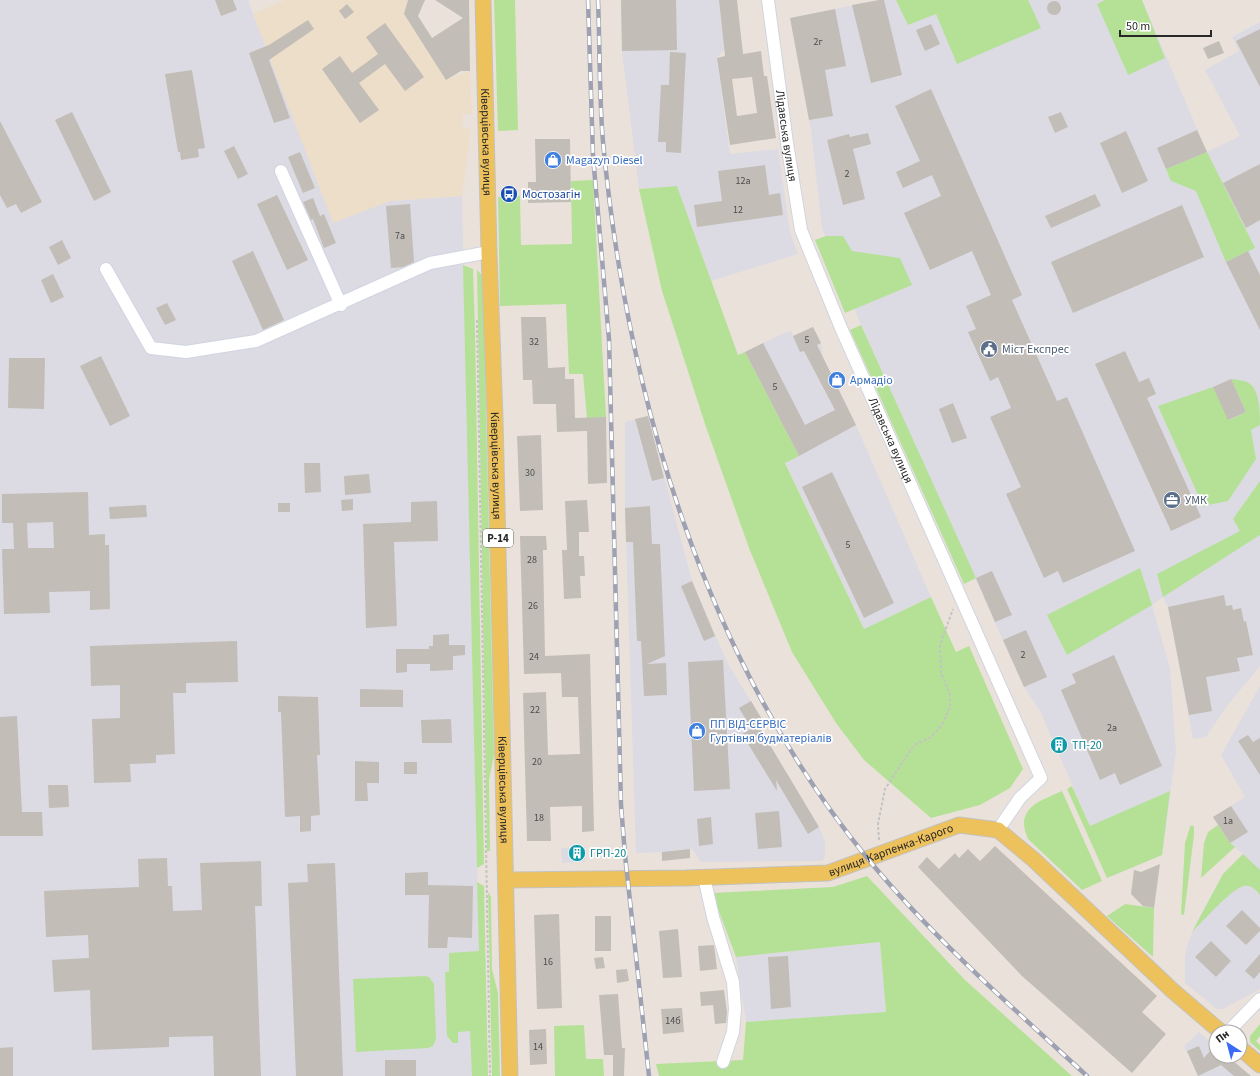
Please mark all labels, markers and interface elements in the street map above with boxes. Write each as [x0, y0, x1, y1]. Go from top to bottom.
scale bar [1120, 12, 1211, 38]
text: 50 m [1126, 18, 1150, 35]
house number: 2г [813, 35, 823, 49]
street label: Ківерцівська вулиця [477, 88, 496, 196]
street label: Лідавська вулиця [772, 89, 802, 183]
shop icon: Magazyn Diesel [543, 150, 563, 170]
place label: Magazyn Diesel [566, 152, 643, 169]
house number: 2 [845, 167, 850, 181]
house number: 12а [736, 174, 750, 188]
bus stop icon: Мостозагін [499, 184, 519, 204]
place label: Мостозагін [522, 186, 580, 203]
house number: 12 [733, 203, 743, 217]
house number: 7а [395, 229, 405, 243]
house number: 5 [805, 333, 810, 347]
house number: 32 [529, 335, 539, 349]
public building icon: Міст Експрес [979, 339, 999, 359]
place label: Міст Експрес [1002, 341, 1070, 358]
shop icon: Армадіо [827, 370, 847, 390]
place label: Армадіо [850, 372, 893, 389]
house number: 5 [773, 380, 778, 394]
street label: Лідавська вулиця [864, 394, 917, 486]
street label: Ківерцівська вулиця [486, 412, 506, 520]
house number: 30 [525, 466, 535, 480]
office icon: УМК [1162, 490, 1182, 510]
place label: УМК [1185, 492, 1207, 509]
road number: Р-14 [483, 529, 513, 547]
house number: 5 [846, 538, 851, 552]
house number: 28 [527, 553, 537, 567]
house number: 26 [528, 599, 538, 613]
house number: 2 [1021, 648, 1026, 662]
house number: 24 [529, 650, 539, 664]
house number: 22 [530, 703, 540, 717]
place label: ПП ВІД-СЕРВІС Гуртівня будматеріалів [710, 716, 832, 747]
shop icon: ПП ВІД-СЕРВІС Гуртівня будматеріалів [687, 721, 707, 741]
house number: 2а [1107, 721, 1117, 735]
building icon: ТП-20 [1049, 735, 1069, 755]
street label: Ківерцівська вулиця [494, 736, 513, 844]
place label: ТП-20 [1072, 737, 1102, 754]
house number: 20 [532, 755, 542, 769]
house number: 18 [534, 811, 544, 825]
house number: 1а [1223, 814, 1233, 828]
street label: вулиця Карпенка-Карого [826, 819, 956, 881]
building icon: ГРП-20 [567, 843, 587, 863]
place label: ГРП-20 [590, 845, 626, 862]
house number: 16 [543, 955, 553, 969]
house number: 14б [665, 1014, 681, 1028]
north arrow [1208, 1024, 1248, 1064]
text: Пн [1212, 1026, 1232, 1046]
house number: 14 [533, 1040, 543, 1054]

